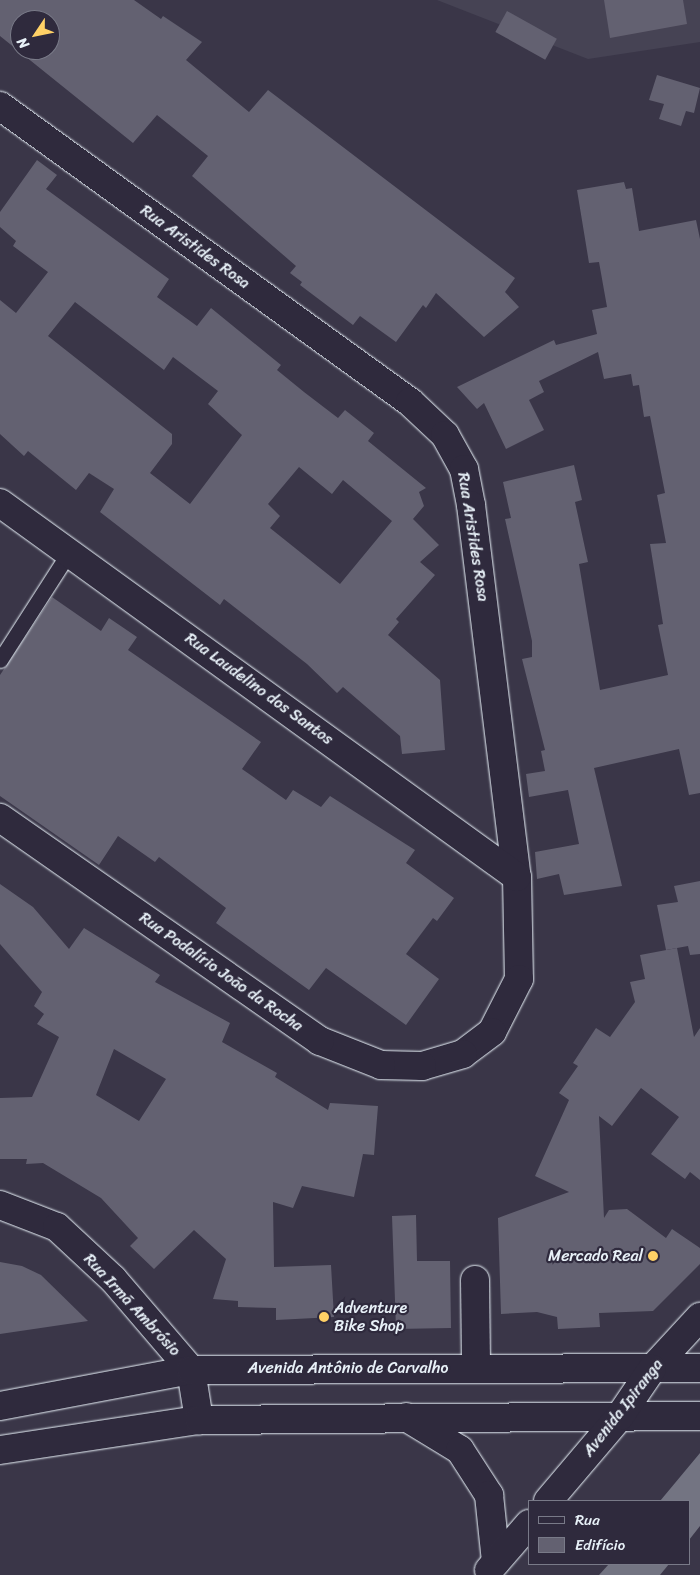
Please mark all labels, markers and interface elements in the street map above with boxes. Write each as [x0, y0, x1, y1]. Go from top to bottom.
north arrow [10, 10, 60, 60]
text: N [10, 32, 36, 54]
street label: Rua Aristides Rosa [136, 201, 254, 293]
street label: Rua Aristides Rosa [453, 471, 493, 603]
street label: Rua Laudelino dos Santos [182, 629, 336, 749]
street label: Rua Podalírio João da Rocha [135, 908, 307, 1036]
place label: Mercado Real [548, 1246, 643, 1266]
street label: Rua Irmã Ambrósio [79, 1250, 185, 1360]
marker: Mercado Real [647, 1250, 659, 1262]
place label: Adventure Bike Shop [334, 1298, 407, 1336]
marker: Adventure Bike Shop [318, 1311, 330, 1323]
street label: Avenida Ipiranga [579, 1355, 667, 1461]
street label: Avenida Antônio de Carvalho [247, 1358, 449, 1378]
legend [528, 1500, 690, 1565]
text: Rua [575, 1507, 600, 1533]
text: Edifício [575, 1532, 625, 1558]

